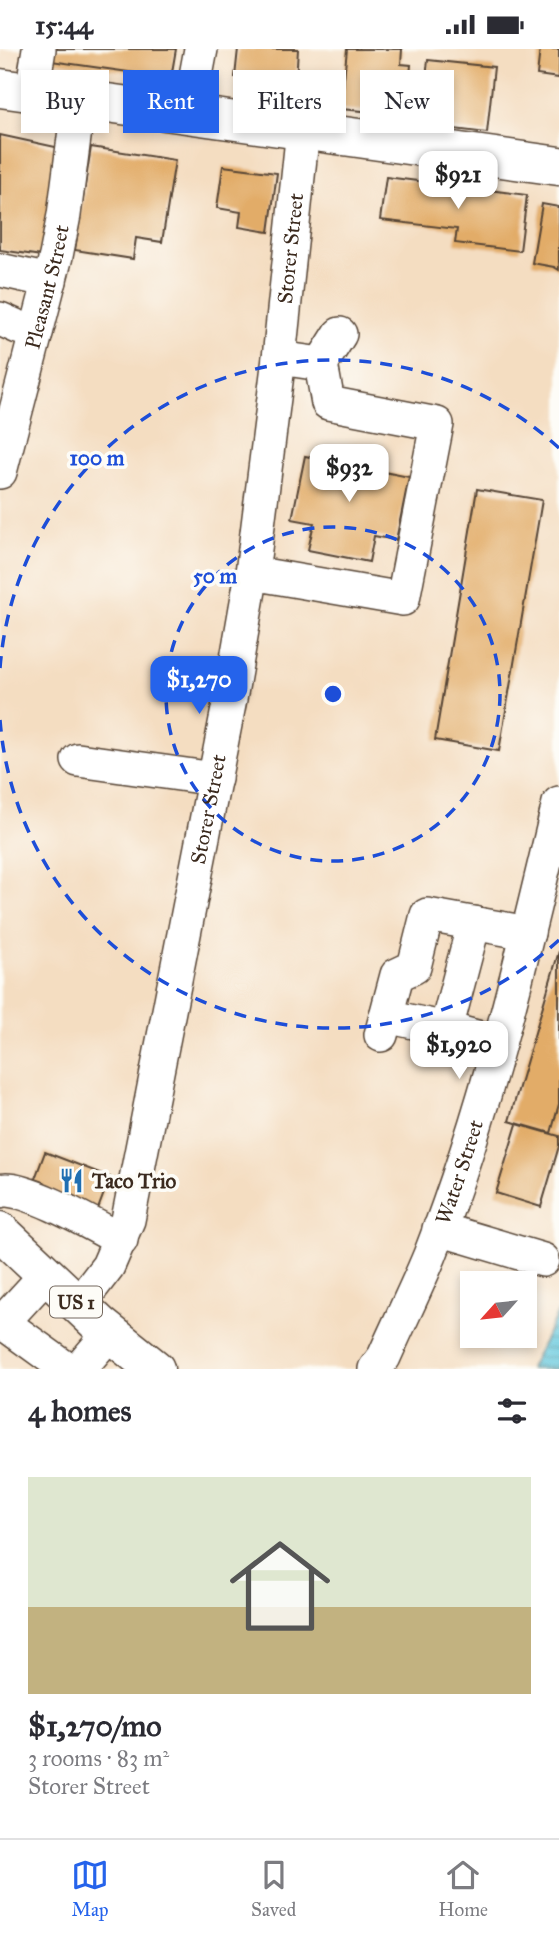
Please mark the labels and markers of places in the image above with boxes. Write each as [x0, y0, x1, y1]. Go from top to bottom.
pin: $921 [417, 151, 499, 211]
pin: $932 [308, 445, 390, 504]
pin: $1,270 [142, 657, 256, 716]
centre of rings [321, 682, 345, 706]
pin: $1,920 [402, 1021, 516, 1081]
restaurant icon: Taco Trio [58, 1167, 86, 1195]
place label: Taco Trio [91, 1168, 177, 1194]

